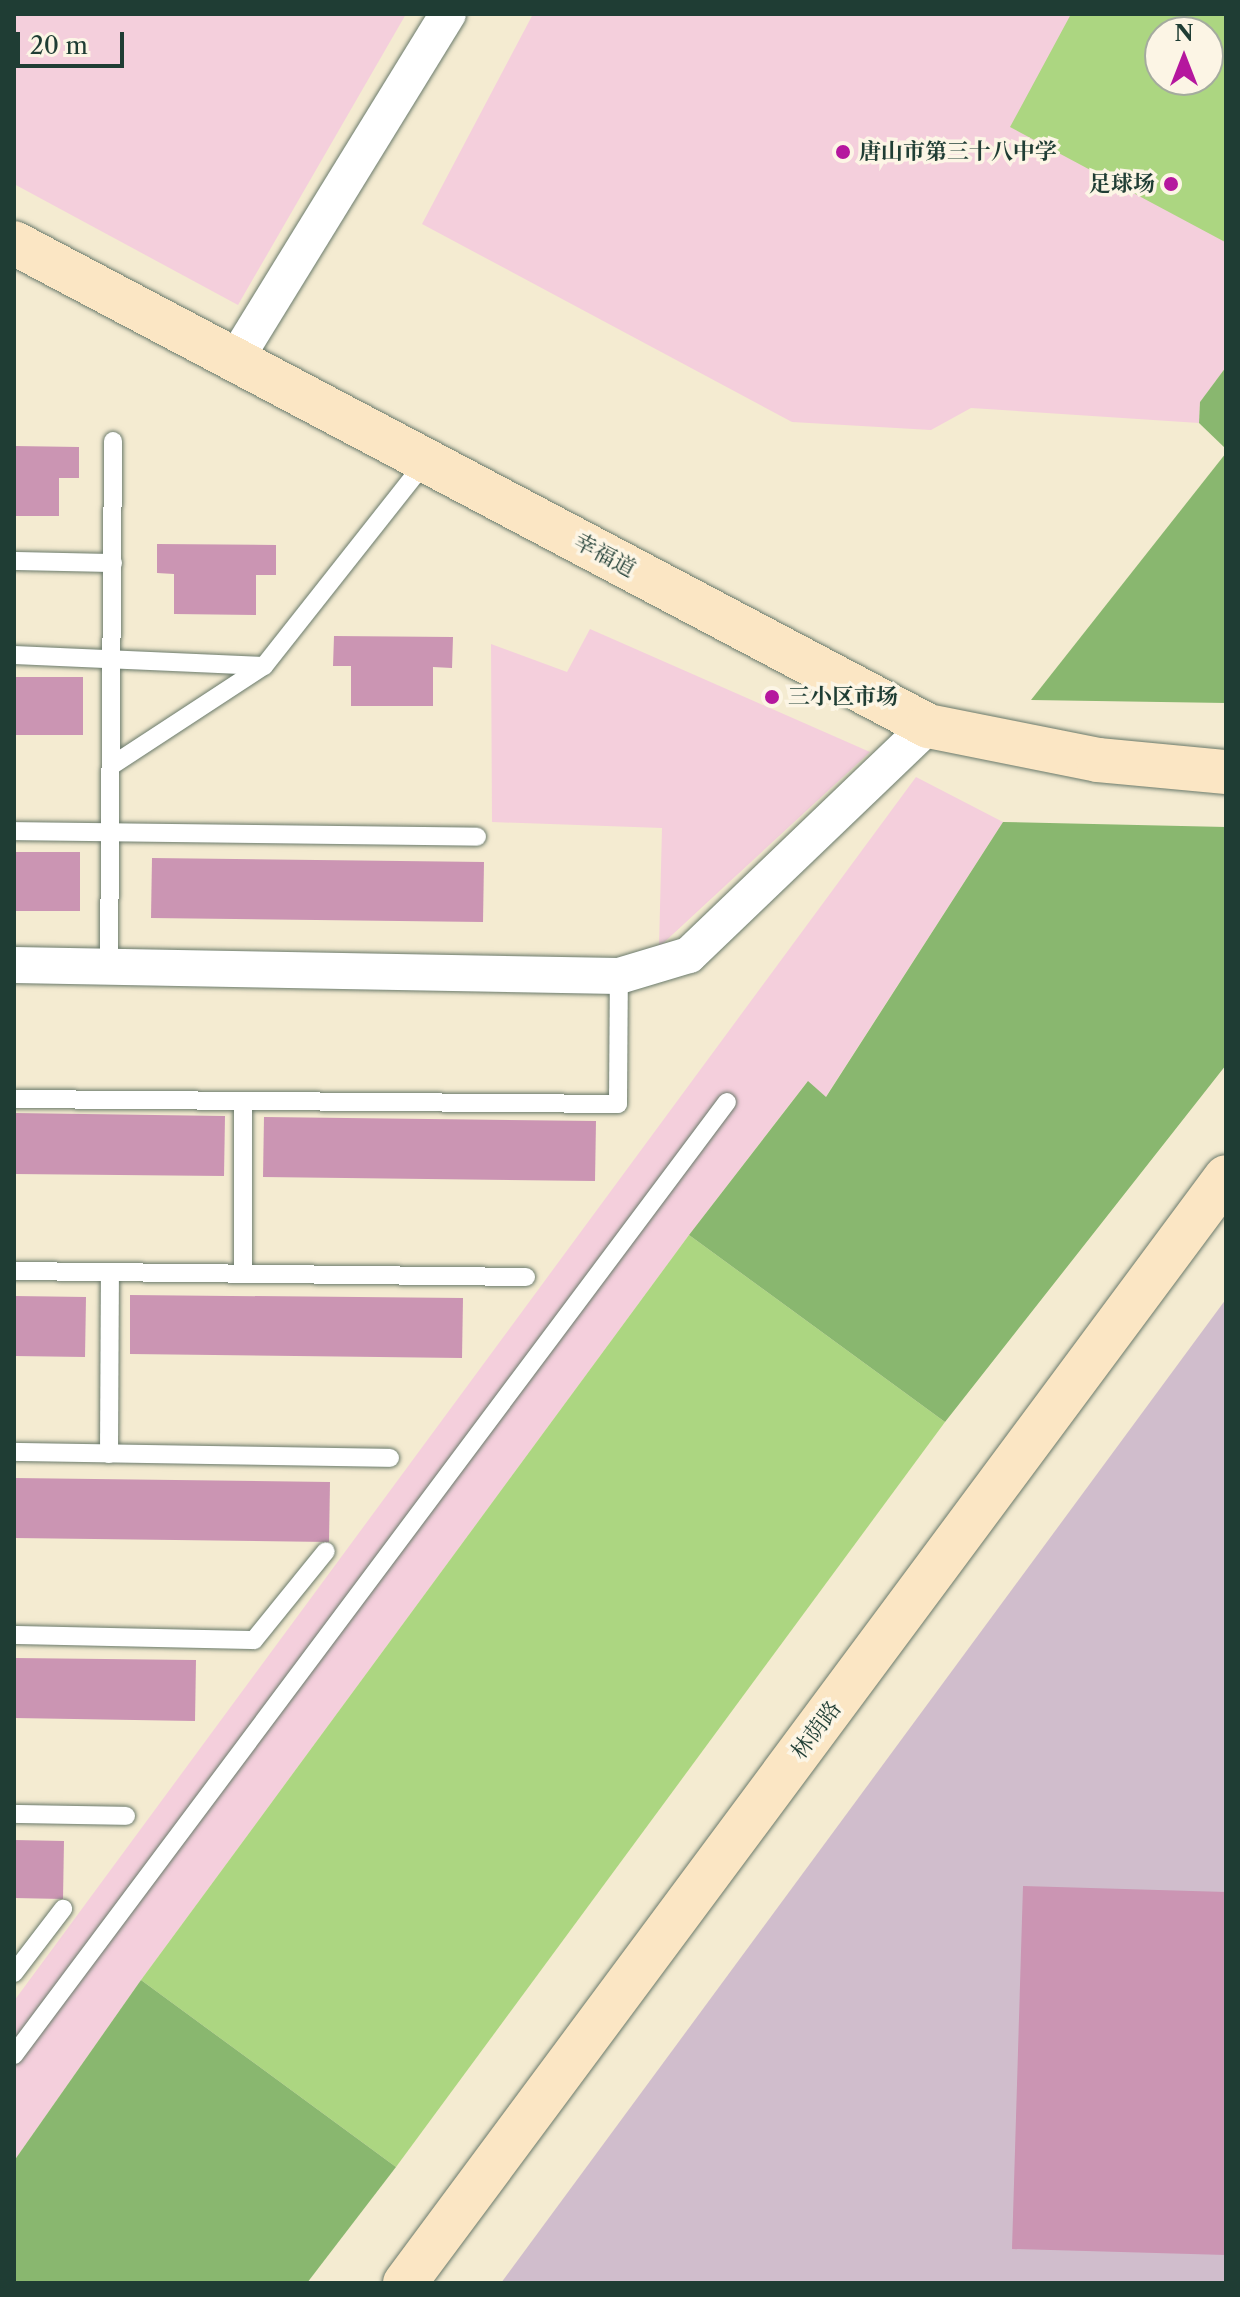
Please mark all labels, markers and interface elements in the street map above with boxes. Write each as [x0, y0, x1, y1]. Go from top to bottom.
scale bar [20, 16, 128, 66]
north arrow [1144, 16, 1224, 96]
text: N [1174, 20, 1194, 47]
text: 20 m [30, 31, 88, 60]
place label: 唐山市第三十八中学 [859, 139, 1057, 165]
marker: 唐山市第三十八中学 [834, 143, 852, 161]
place label: 足球场 [1089, 171, 1155, 197]
marker: 足球场 [1162, 175, 1180, 193]
street label: 幸福道 [570, 528, 640, 582]
place label: 三小区市场 [788, 684, 898, 710]
marker: 三小区市场 [763, 688, 781, 706]
street label: 林荫路 [786, 1696, 846, 1764]

